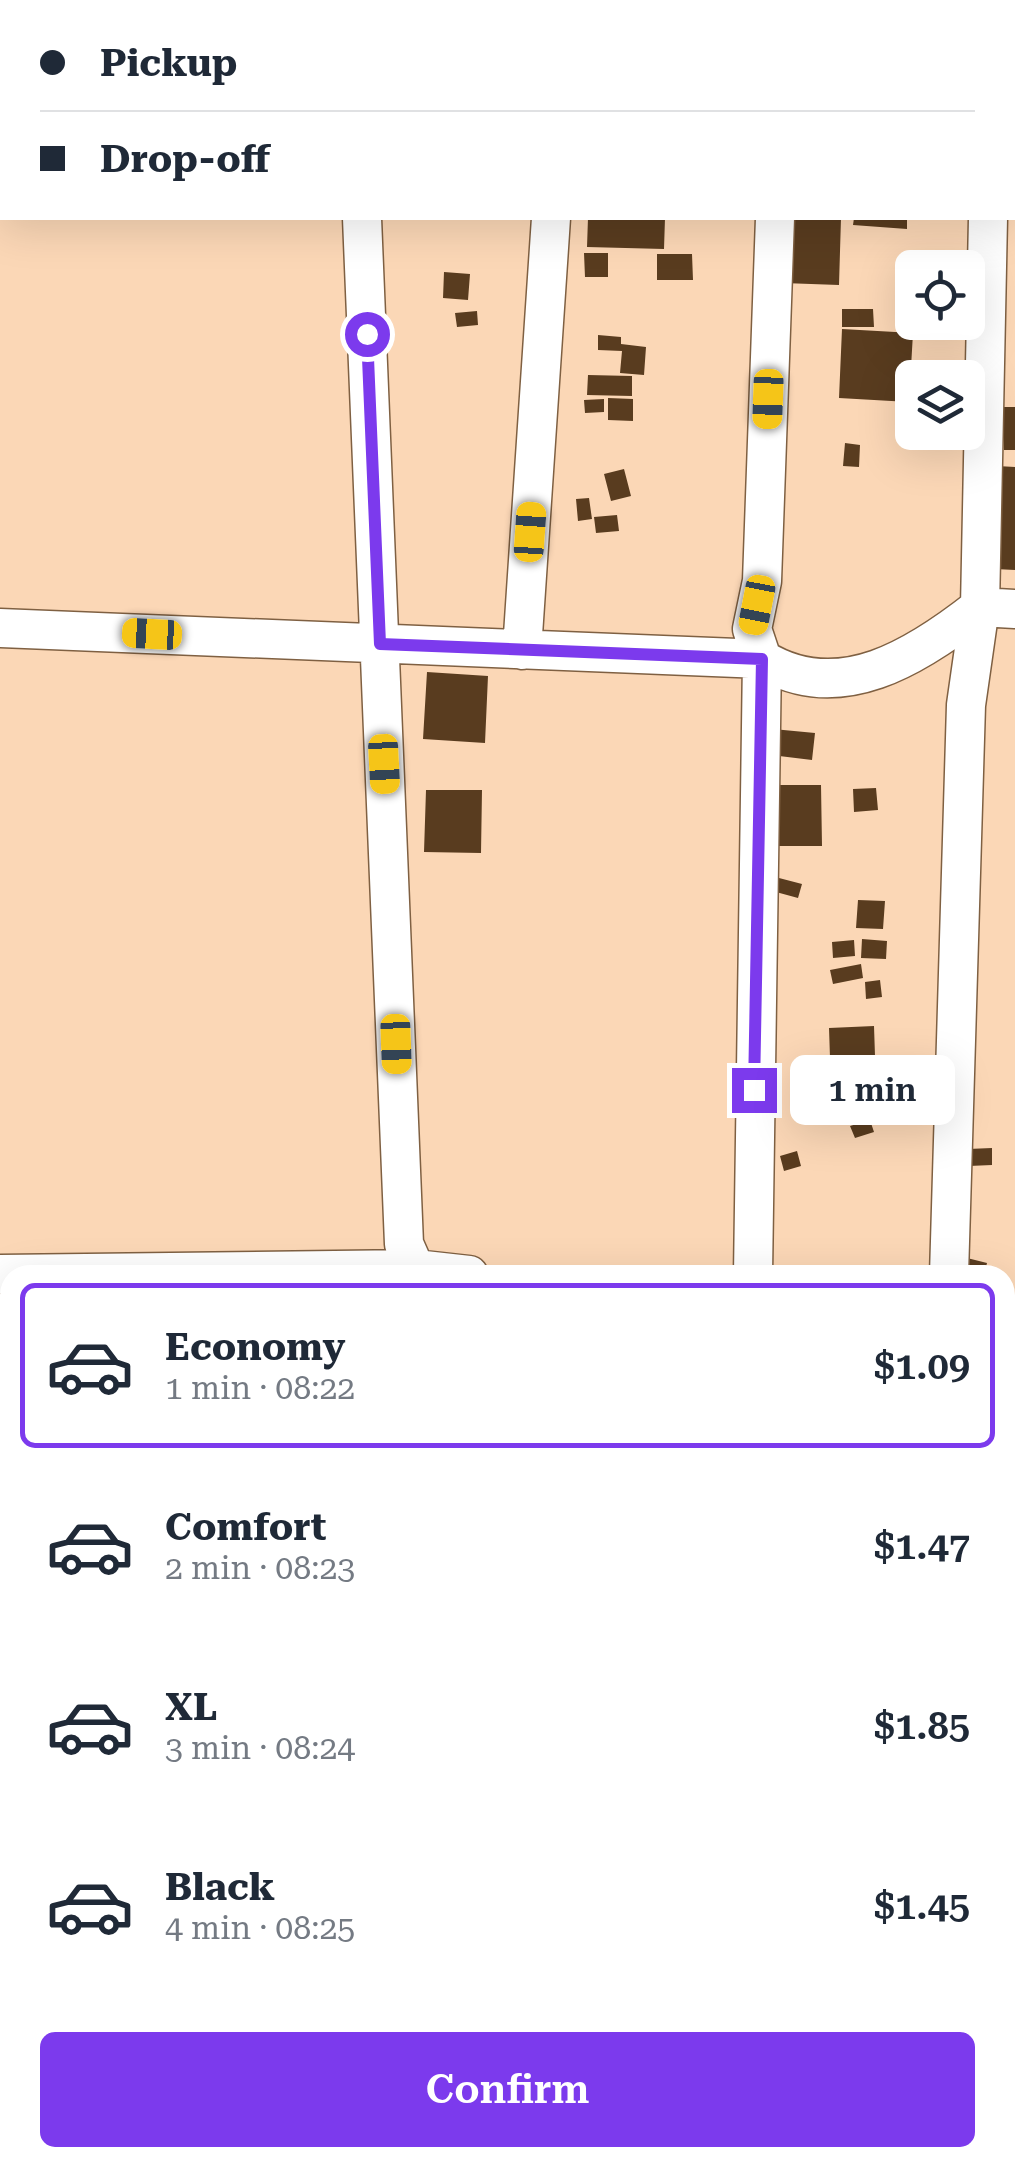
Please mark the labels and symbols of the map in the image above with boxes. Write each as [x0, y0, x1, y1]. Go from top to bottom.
route start [345, 312, 390, 357]
car [752, 368, 784, 430]
car [513, 501, 547, 563]
car [737, 573, 777, 637]
car [121, 617, 183, 651]
car [367, 733, 401, 795]
car [380, 1013, 412, 1075]
callout: 1 min [789, 1055, 954, 1125]
route end [732, 1068, 777, 1113]

